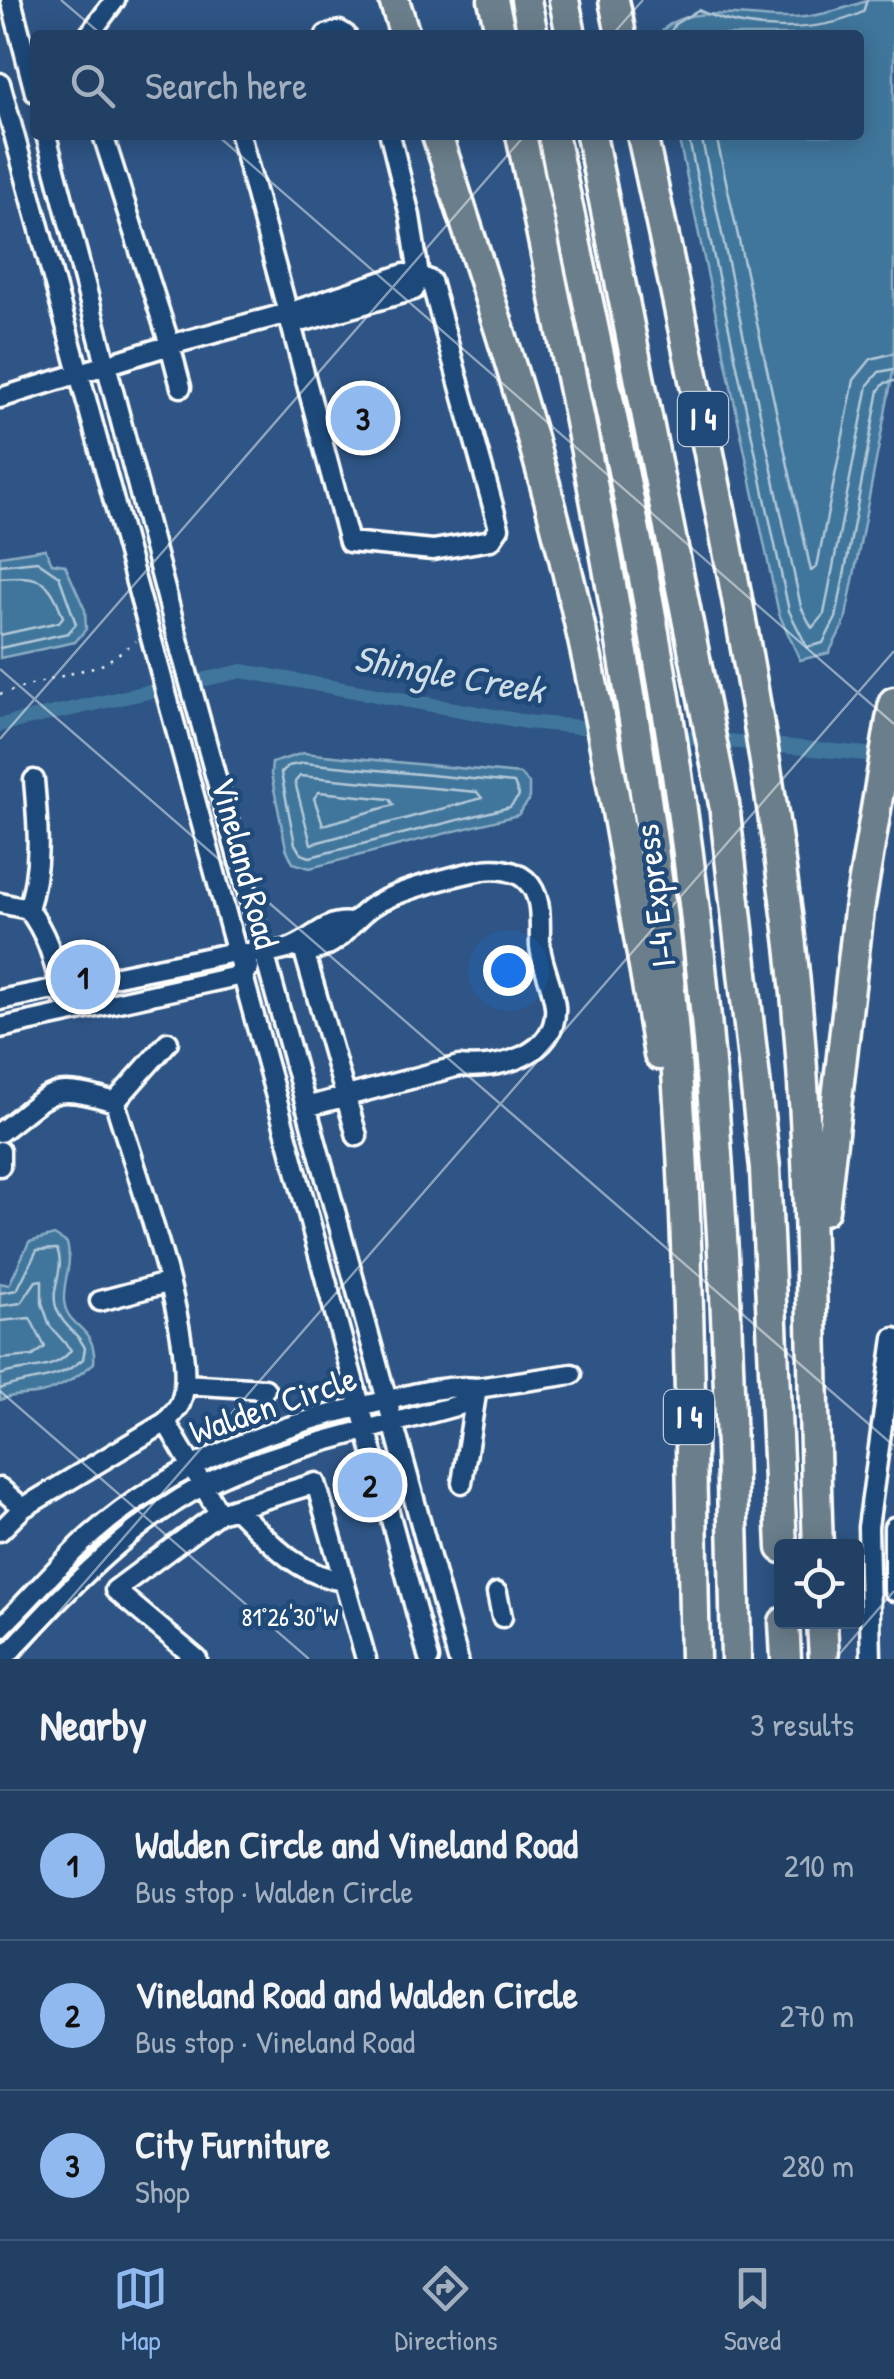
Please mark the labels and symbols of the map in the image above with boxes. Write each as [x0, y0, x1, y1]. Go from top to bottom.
pin: 3 [330, 380, 396, 456]
road number: I 4 [678, 392, 728, 446]
water label: Shingle Creek [350, 631, 551, 716]
street label: Vineland Road [200, 772, 291, 954]
street label: I-4 Express [622, 822, 687, 970]
pin: 1 [51, 940, 116, 1014]
your location [483, 945, 534, 996]
street label: Walden Circle [183, 1354, 363, 1455]
road number: I 4 [664, 1390, 714, 1444]
pin: 2 [338, 1448, 402, 1522]
text: 81°26'30"W [242, 1600, 339, 1634]

